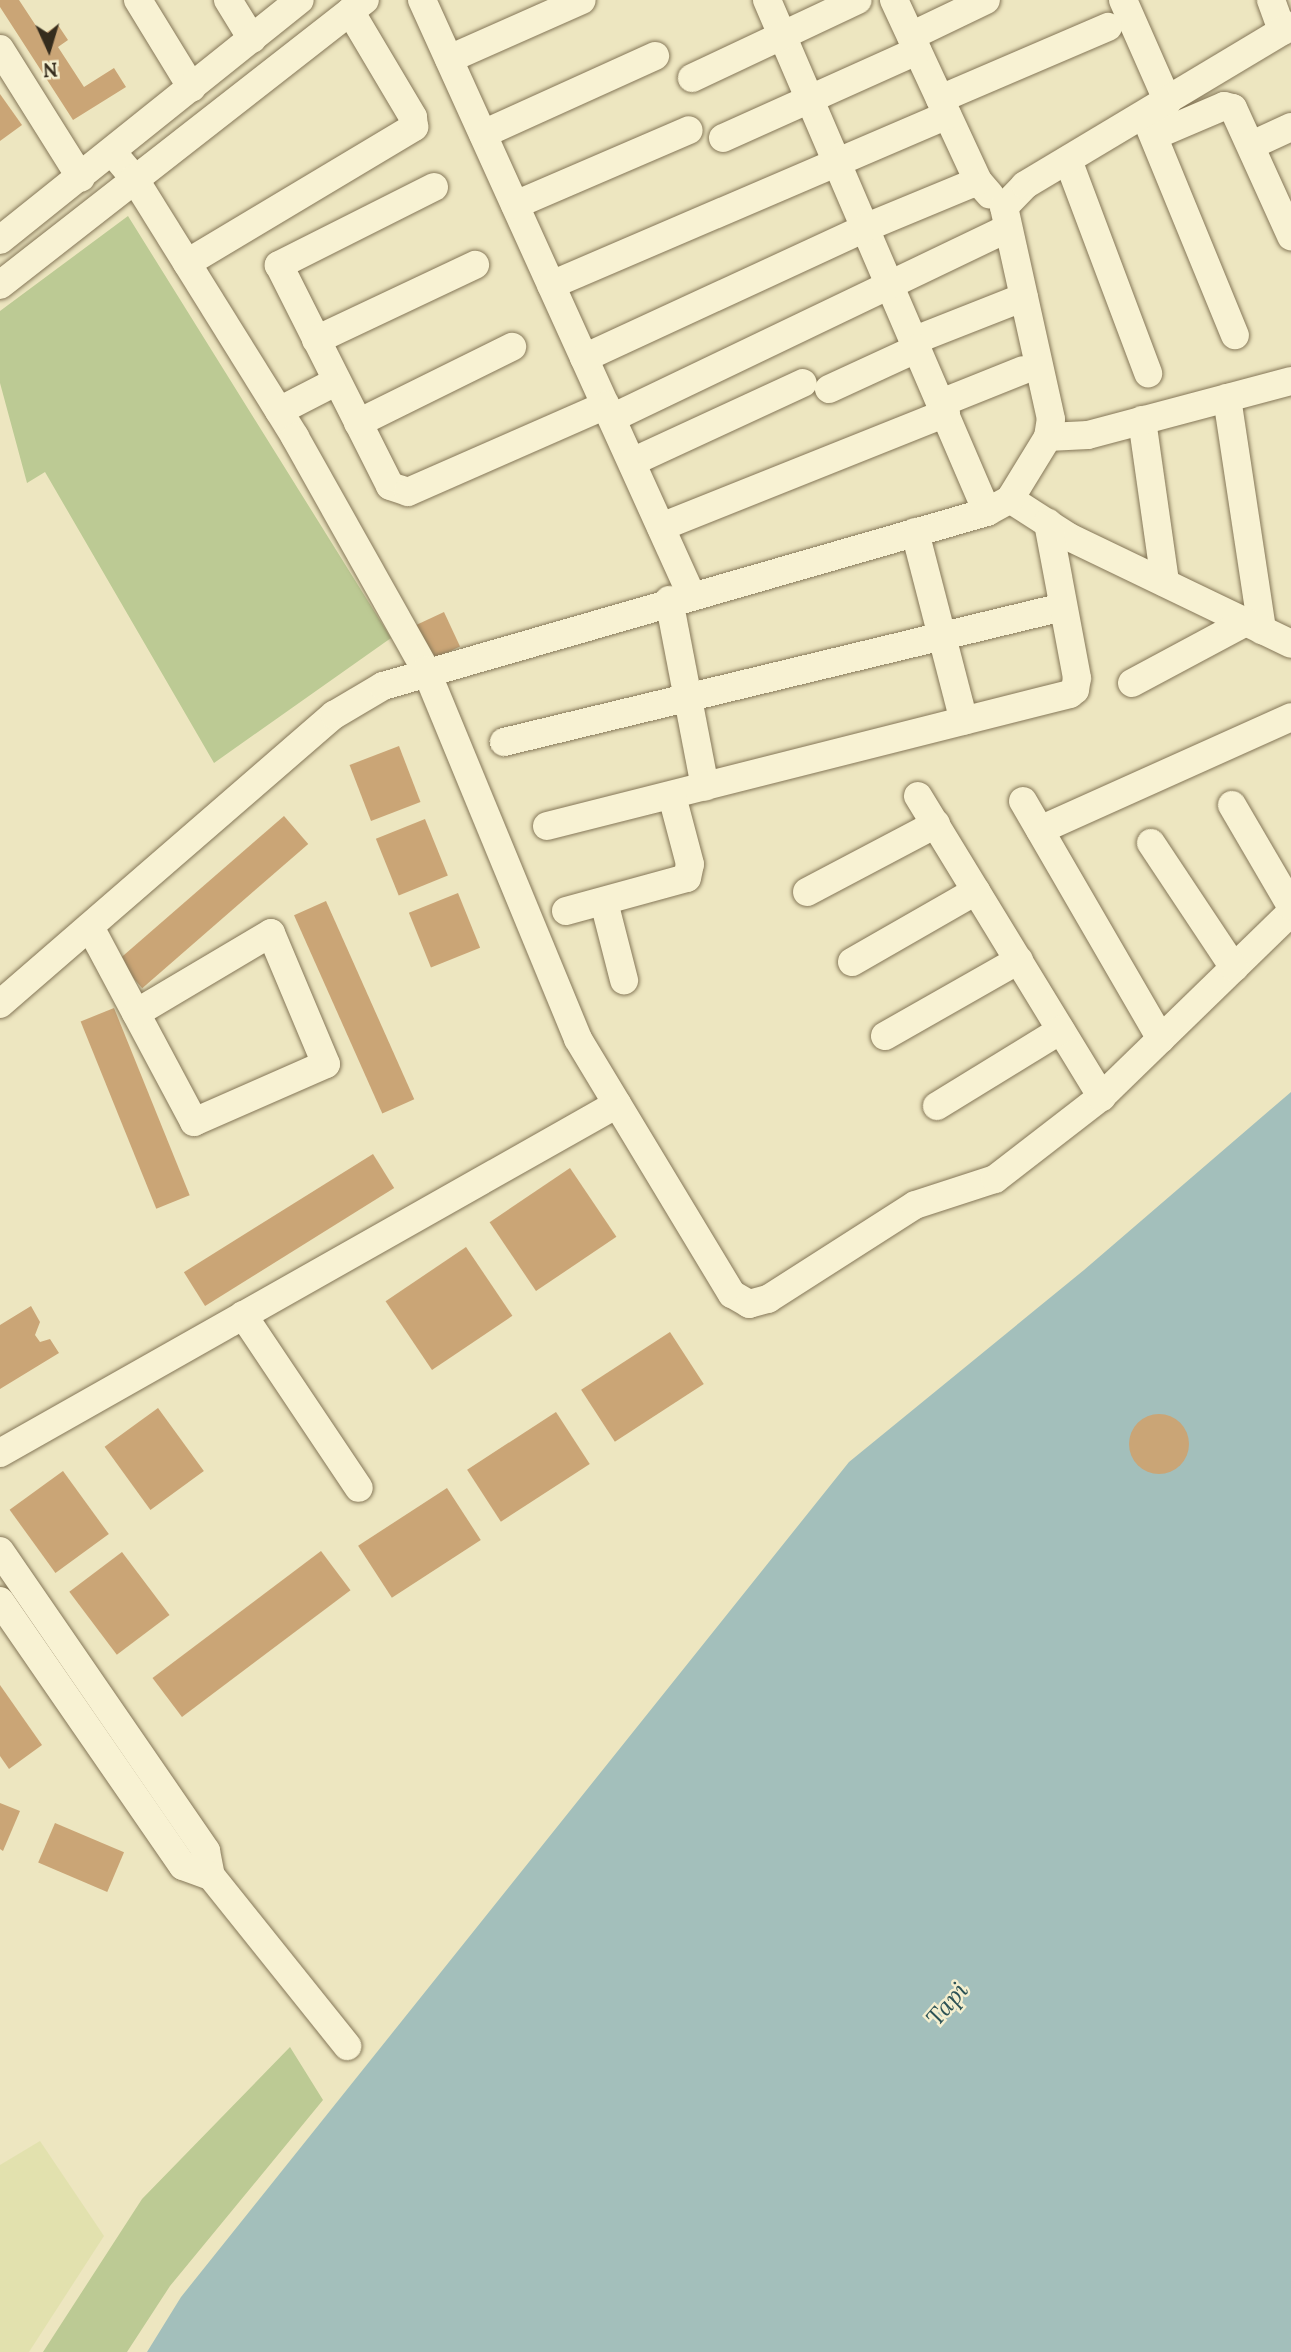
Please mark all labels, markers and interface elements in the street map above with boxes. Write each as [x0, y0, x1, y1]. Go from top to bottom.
north arrow [14, 14, 84, 84]
text: N [42, 57, 59, 82]
water label: Tapi [920, 1976, 974, 2032]

